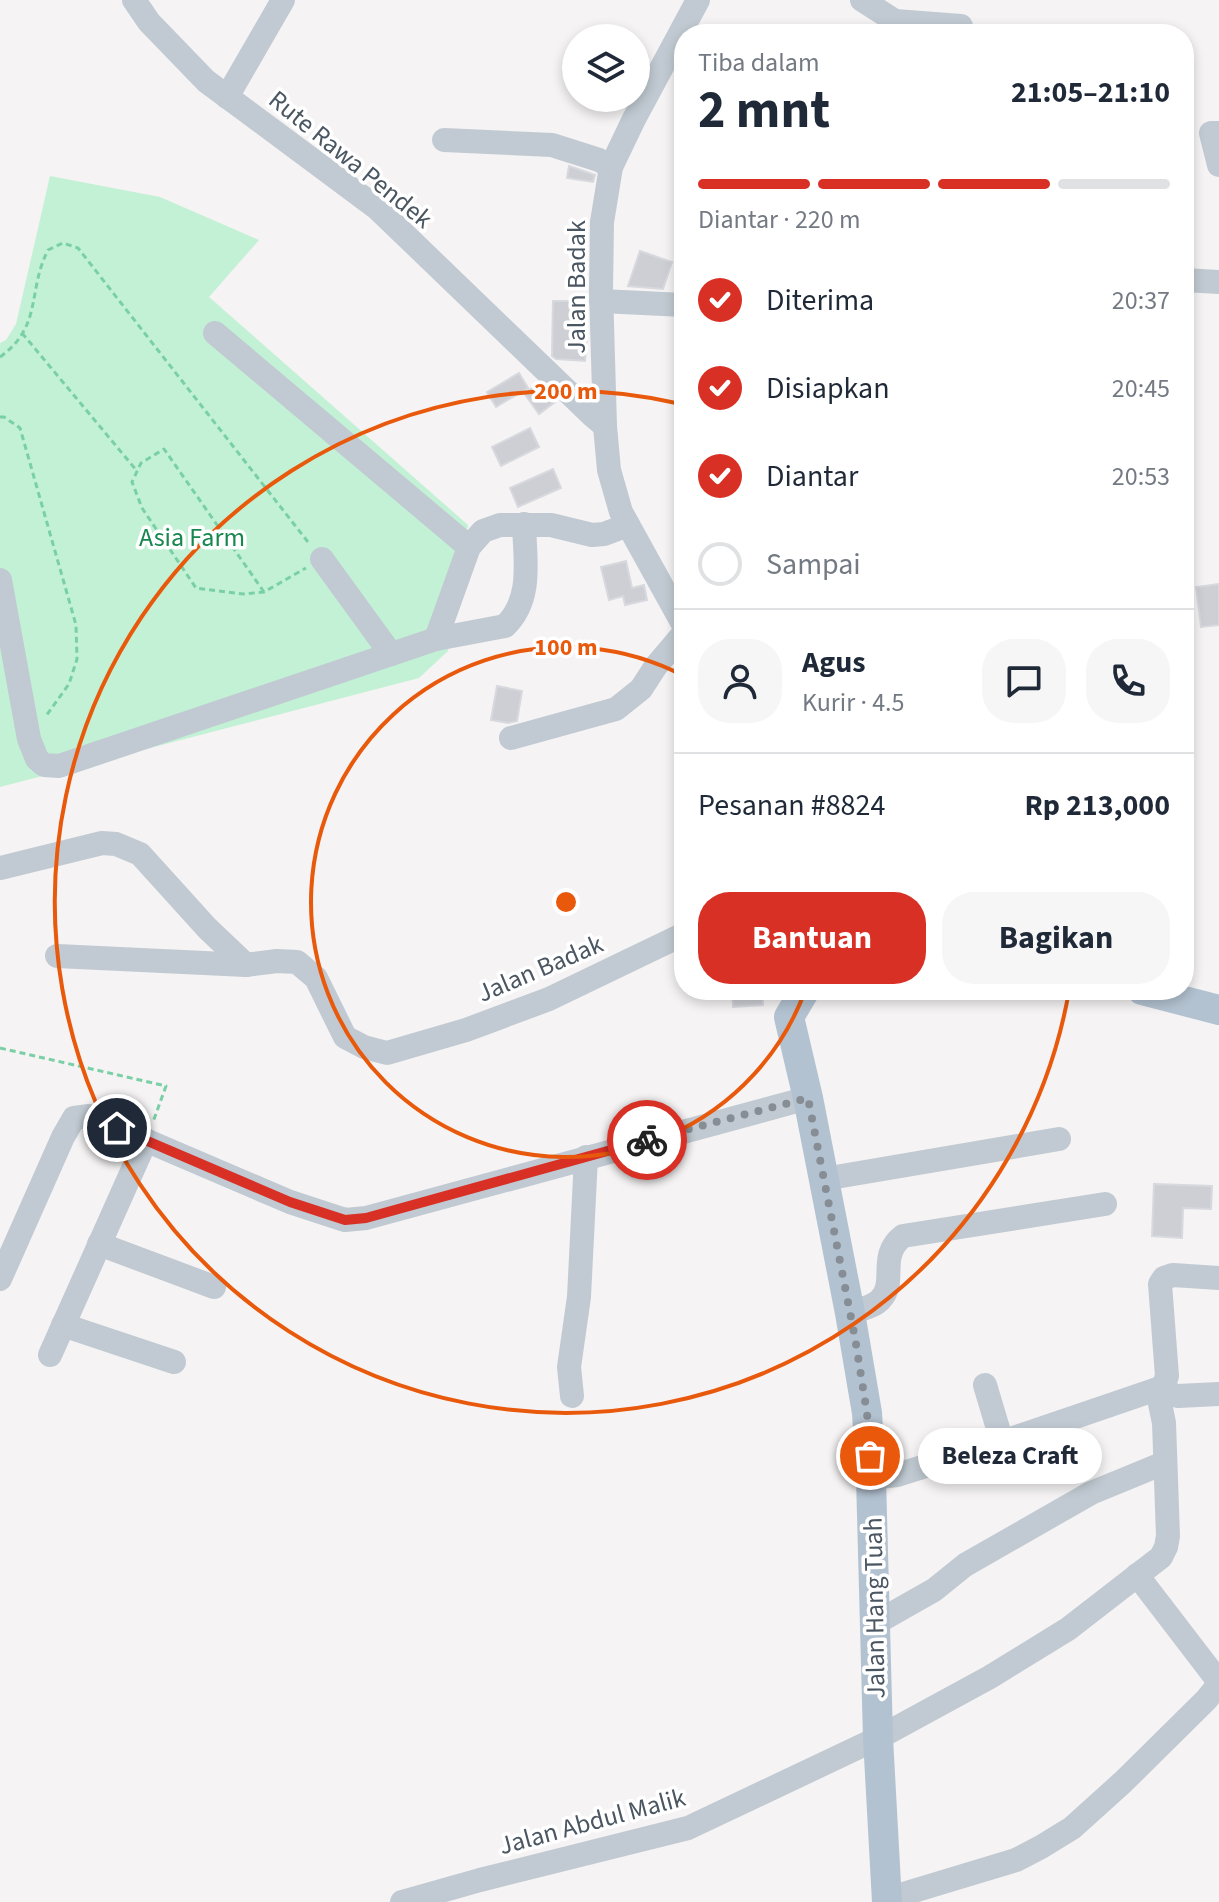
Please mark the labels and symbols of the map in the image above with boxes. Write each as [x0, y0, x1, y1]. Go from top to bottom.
street label: Rute Rawa Pendek [261, 82, 441, 237]
street label: Jalan Badak [558, 220, 595, 354]
text: 200 m [534, 374, 598, 409]
park label: Asia Farm [139, 519, 245, 556]
text: 100 m [534, 630, 598, 665]
centre of rings [552, 888, 580, 916]
street label: Jalan Badak [472, 925, 609, 1012]
pin [83, 1094, 151, 1162]
courier [607, 1100, 687, 1180]
pin [836, 1422, 904, 1490]
callout: Beleza Craft [918, 1428, 1102, 1484]
street label: Jalan Hang Tuah [854, 1517, 895, 1699]
street label: Jalan Abdul Malik [495, 1779, 690, 1864]

